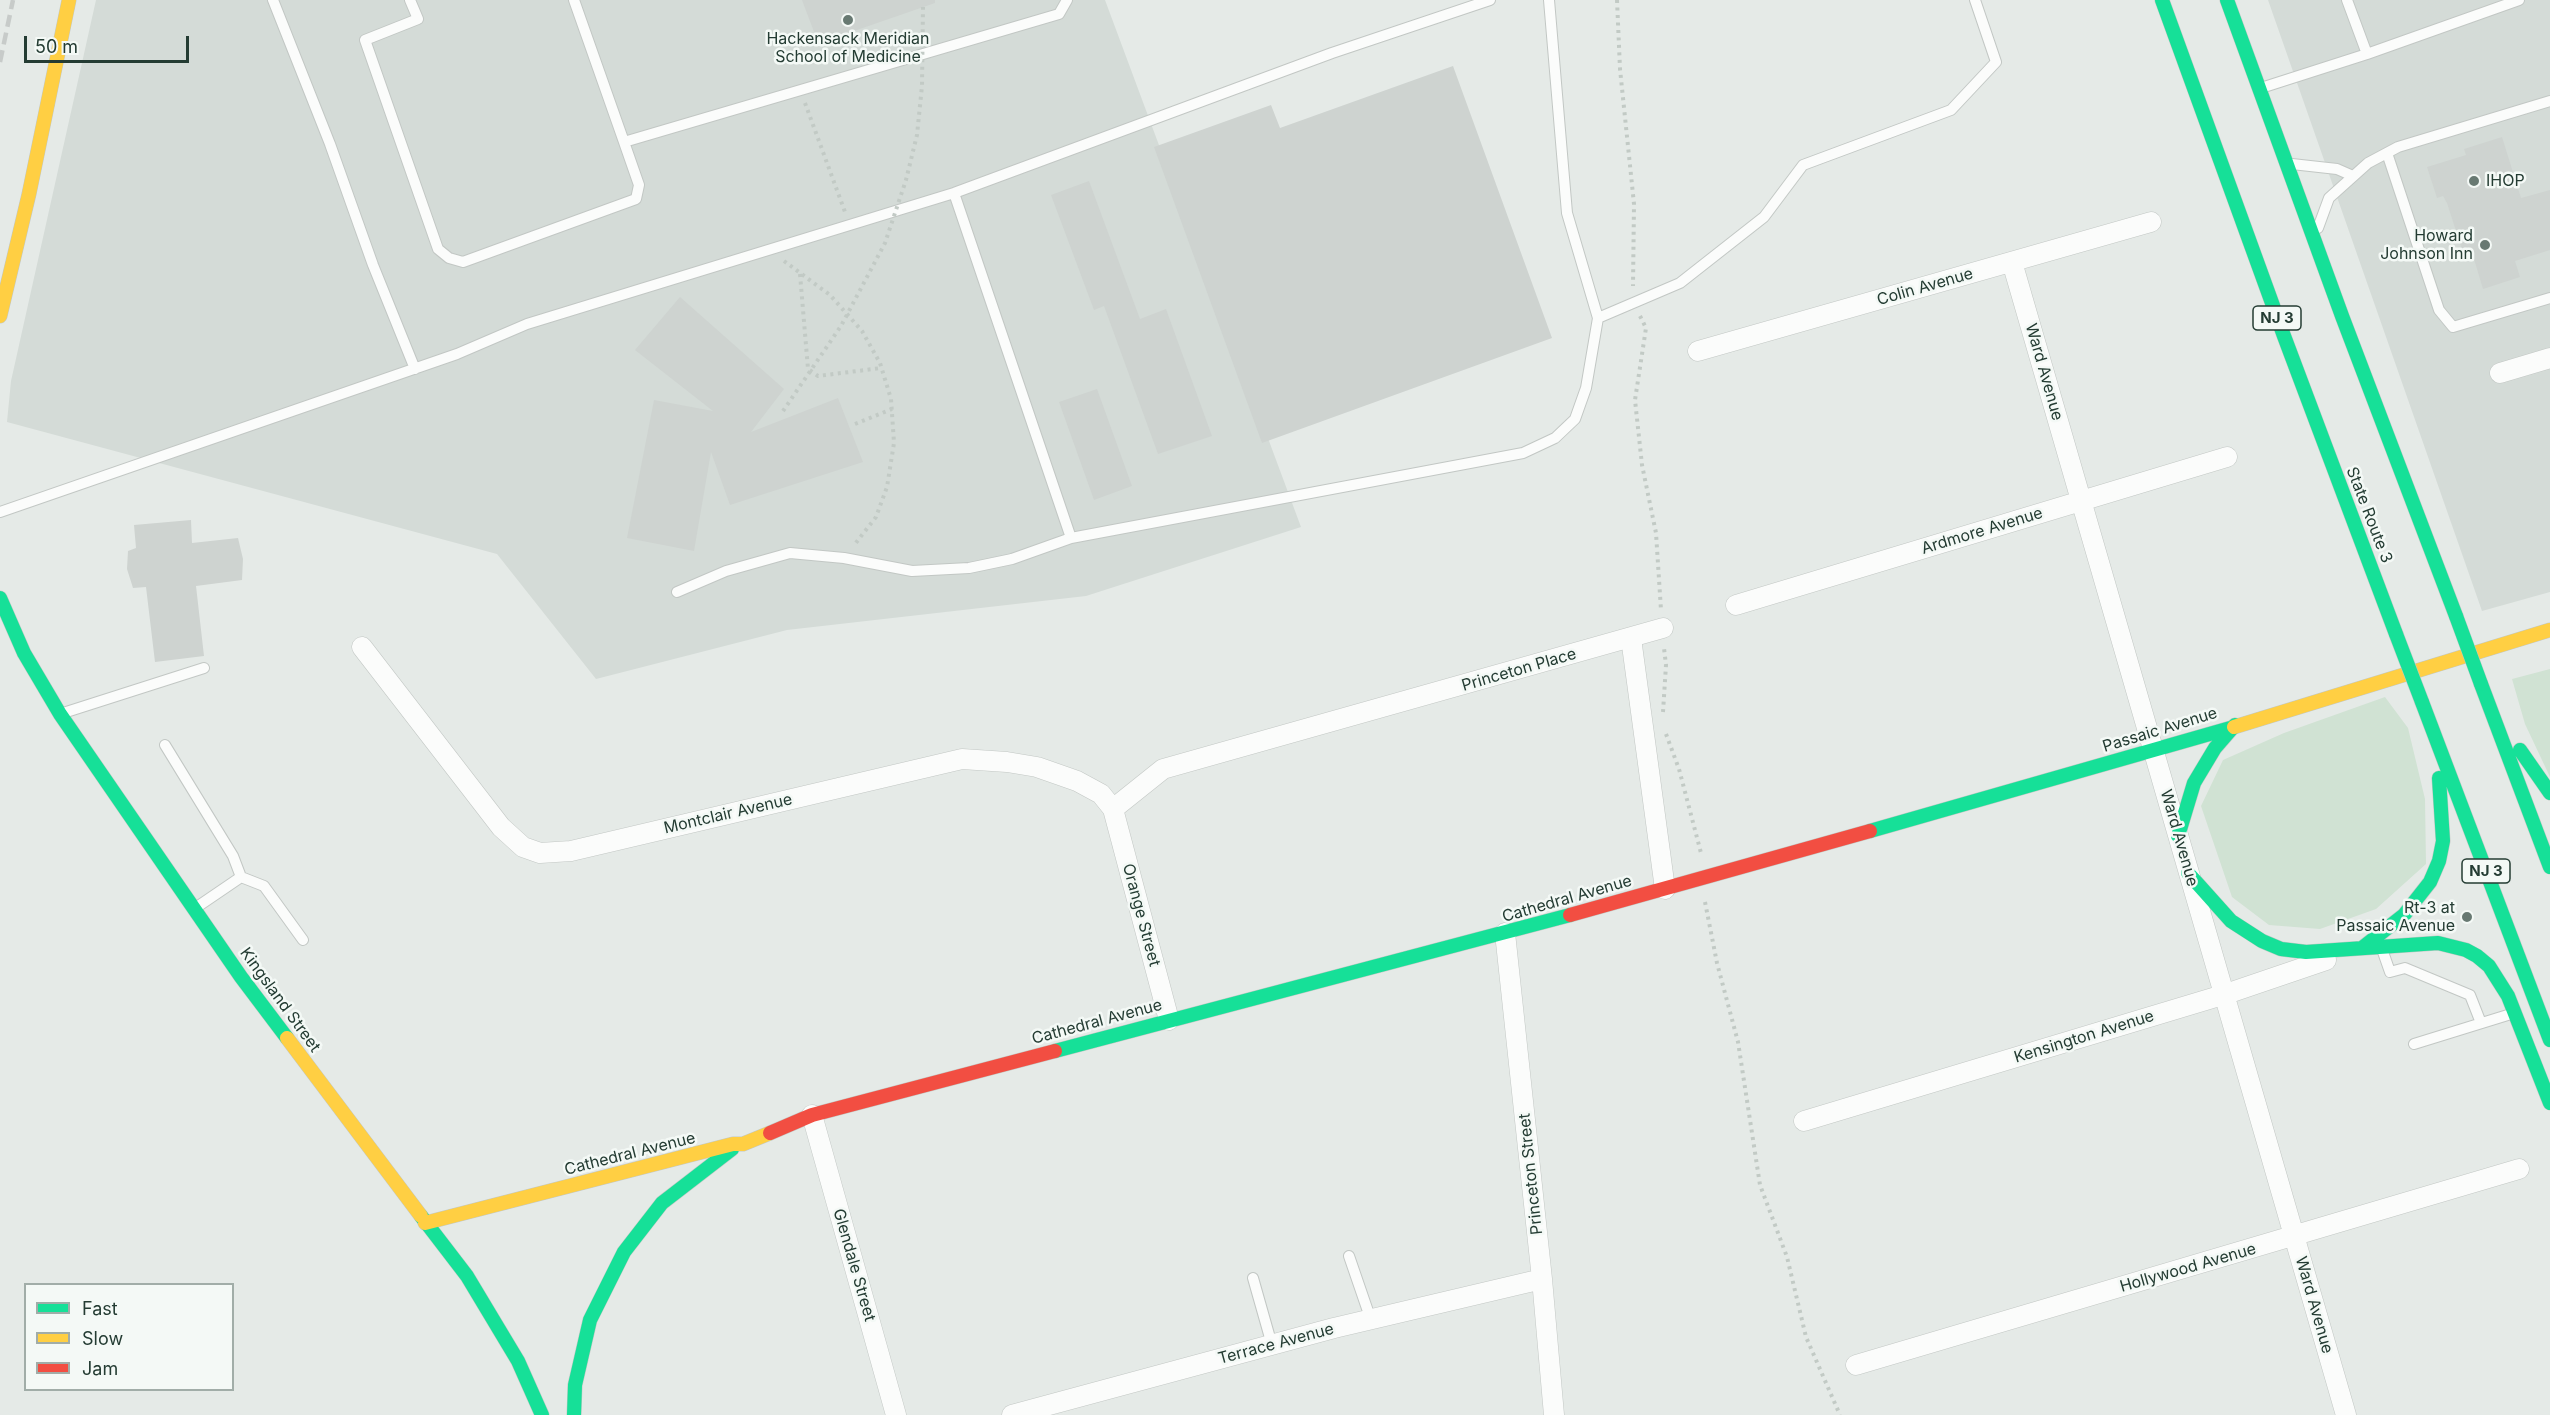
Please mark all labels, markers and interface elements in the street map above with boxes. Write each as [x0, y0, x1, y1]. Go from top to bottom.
marker: Hackensack Meridian School of Medicine [841, 13, 855, 27]
scale bar [27, 24, 192, 62]
place label: Hackensack Meridian School of Medicine [766, 29, 930, 67]
text: 50 m [35, 36, 78, 57]
place label: IHOP [2486, 171, 2525, 191]
marker: IHOP [2467, 174, 2481, 188]
place label: Howard Johnson Inn [2380, 226, 2473, 264]
marker: Howard Johnson Inn [2478, 238, 2492, 252]
street label: Colin Avenue [1875, 264, 1975, 310]
road number: NJ 3 [2253, 306, 2301, 330]
street label: Ward Avenue [2021, 321, 2067, 423]
street label: State Route 3 [2342, 464, 2396, 566]
street label: Ardmore Avenue [1919, 503, 2045, 559]
street label: Princeton Place [1459, 644, 1579, 696]
street label: Passaic Avenue [2100, 703, 2220, 757]
street label: Ward Avenue [2156, 787, 2202, 889]
street label: Montclair Avenue [662, 790, 794, 838]
road number: NJ 3 [2462, 859, 2510, 883]
street label: Orange Street [1118, 862, 1164, 968]
street label: Cathedral Avenue [1500, 871, 1634, 927]
place label: Rt-3 at Passaic Avenue [2336, 898, 2455, 936]
marker: Rt-3 at Passaic Avenue [2460, 910, 2474, 924]
street label: Kingsland Street [236, 944, 324, 1056]
street label: Cathedral Avenue [1030, 995, 1164, 1049]
street label: Kensington Avenue [2012, 1007, 2156, 1067]
street label: Princeton Street [1515, 1112, 1547, 1236]
street label: Cathedral Avenue [563, 1128, 697, 1180]
street label: Glendale Street [829, 1206, 879, 1324]
street label: Hollywood Avenue [2118, 1239, 2258, 1297]
street label: Ward Avenue [2291, 1254, 2337, 1356]
legend [24, 1283, 234, 1391]
text: Fast [82, 1298, 118, 1319]
street label: Terrace Avenue [1216, 1319, 1336, 1369]
text: Slow [82, 1328, 123, 1349]
text: Jam [82, 1358, 118, 1379]

